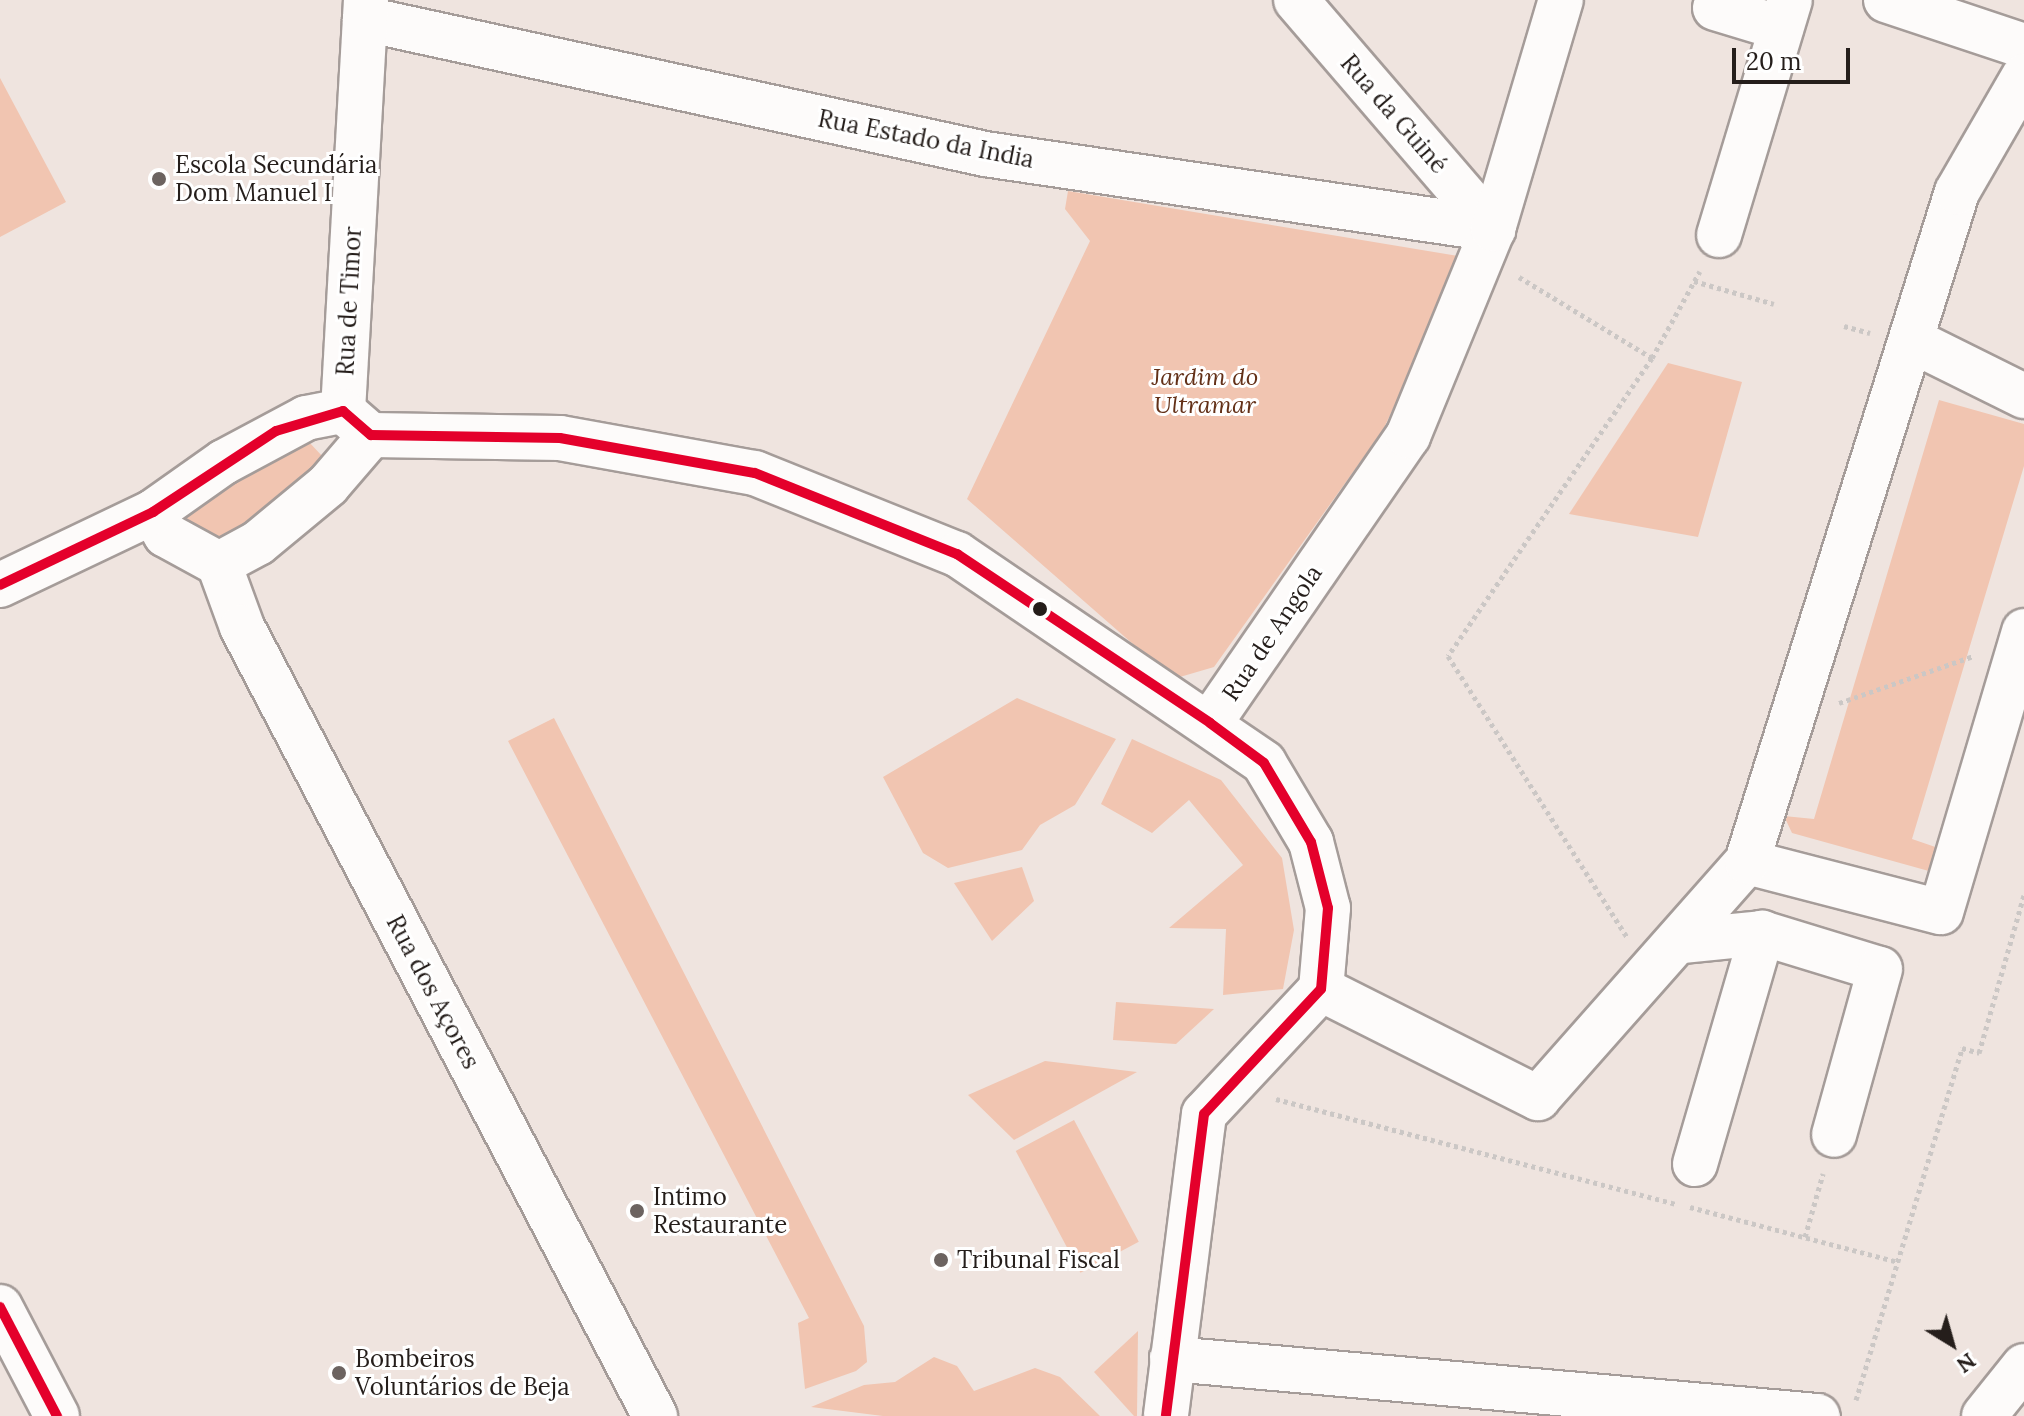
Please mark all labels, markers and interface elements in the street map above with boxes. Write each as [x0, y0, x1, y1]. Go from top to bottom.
scale bar [1736, 32, 1854, 82]
text: 20 m [1746, 46, 1802, 77]
street label: Rua da Guiné [1335, 49, 1453, 179]
street label: Rua Estado da India [816, 104, 1036, 174]
place label: Escola Secundária Dom Manuel I [175, 151, 377, 207]
marker: Escola Secundária Dom Manuel I [150, 170, 168, 188]
street label: Rua de Timor [331, 225, 367, 377]
park label: Jardim do Ultramar [1152, 363, 1258, 419]
street label: Rua de Angola [1216, 560, 1328, 706]
unlabelled marker [1032, 601, 1048, 617]
street label: Rua dos Açores [380, 910, 486, 1074]
place label: Intimo Restaurante [653, 1183, 787, 1239]
marker: Intimo Restaurante [628, 1202, 646, 1220]
place label: Tribunal Fiscal [957, 1246, 1120, 1274]
marker: Tribunal Fiscal [932, 1251, 950, 1269]
north arrow [1912, 1304, 1992, 1384]
place label: Bombeiros Voluntários de Beja [355, 1345, 570, 1401]
text: N [1951, 1347, 1982, 1379]
marker: Bombeiros Voluntários de Beja [330, 1364, 348, 1382]

